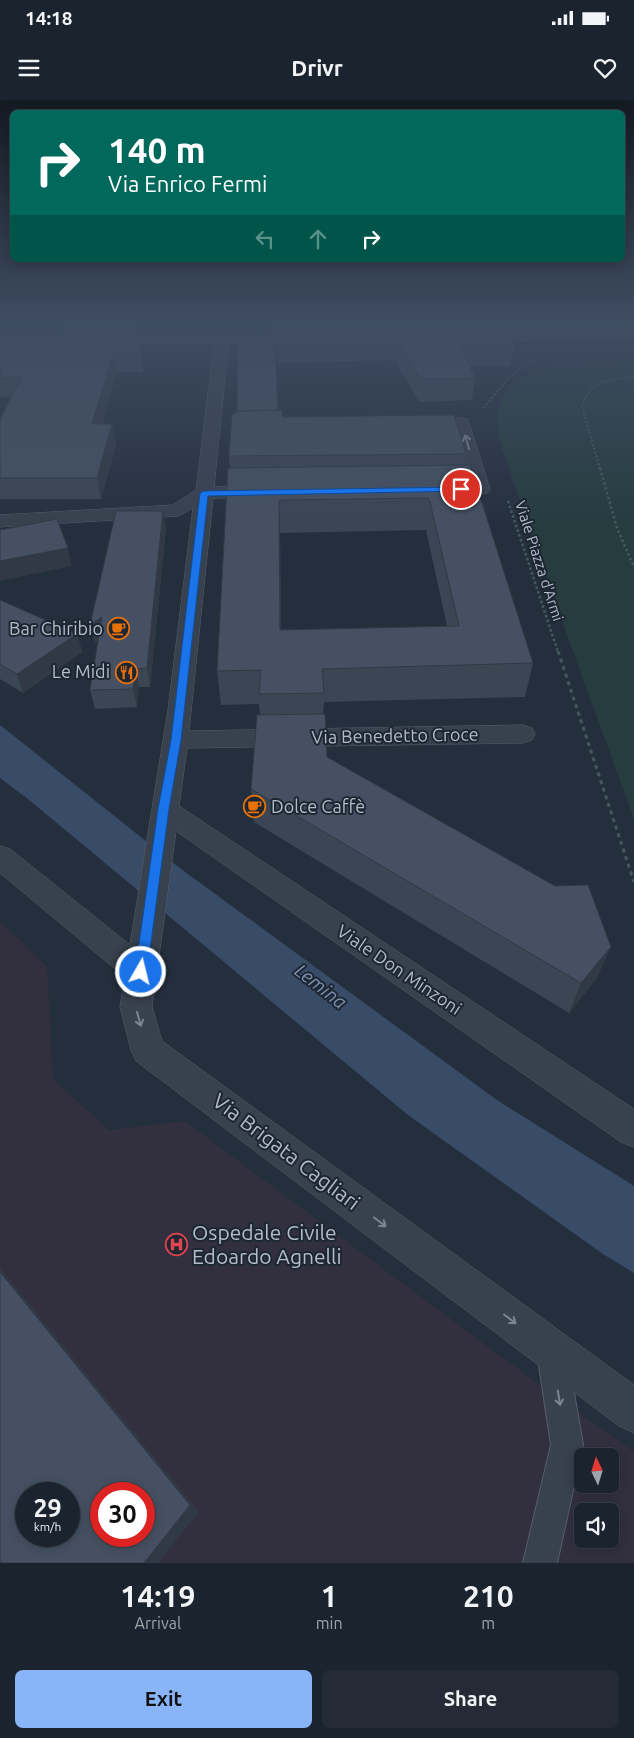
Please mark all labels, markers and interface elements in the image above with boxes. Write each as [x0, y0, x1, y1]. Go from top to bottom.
text: 14:18 [25, 7, 73, 29]
icon: menu [15, 54, 43, 82]
icon: heart [591, 54, 619, 82]
text: Drivr [291, 55, 343, 80]
icon: right [25, 130, 90, 195]
text: 140 m [108, 130, 206, 170]
text: Via Enrico Fermi [108, 171, 267, 196]
icon: left [251, 225, 279, 253]
icon: ahead [304, 225, 332, 253]
icon: right [357, 225, 385, 253]
one-way arrow [461, 435, 471, 451]
pin [440, 468, 482, 510]
icon: arrive [447, 475, 475, 503]
street label: Viale Piazza d'Armi [512, 498, 567, 623]
cafe icon: Bar Chiribio [107, 617, 131, 641]
place label: Bar Chiribio [9, 618, 103, 638]
restaurant icon: Le Midi [114, 660, 138, 684]
place label: Le Midi [52, 661, 110, 681]
street label: Via Benedetto Croce [311, 724, 479, 746]
cafe icon: Dolce Caffè [243, 795, 267, 819]
place label: Dolce Caffè [271, 796, 365, 816]
street label: Viale Don Minzoni [334, 920, 466, 1018]
position arrow [114, 945, 166, 997]
water label: Lemina [291, 959, 351, 1013]
one-way arrow [135, 1011, 145, 1027]
street label: Via Brigata Cagliari [208, 1088, 365, 1214]
one-way arrow [373, 1217, 387, 1227]
place label: Ospedale Civile Edoardo Agnelli [192, 1220, 342, 1268]
hospital icon: Ospedale Civile Edoardo Agnelli [164, 1233, 188, 1257]
one-way arrow [503, 1314, 517, 1324]
one-way arrow [555, 1390, 565, 1406]
north arrow [574, 1448, 619, 1492]
map controls [574, 1448, 619, 1548]
speed limit sign: 30 [90, 1482, 155, 1547]
text: 29 [33, 1494, 62, 1522]
button: sound [574, 1503, 619, 1548]
text: km/h [34, 1520, 61, 1533]
text: 14:19 [120, 1579, 195, 1613]
text: 1 [321, 1579, 338, 1613]
text: 210 [463, 1579, 514, 1613]
text: Arrival [135, 1614, 181, 1632]
text: min [316, 1614, 343, 1632]
text: m [481, 1614, 495, 1632]
button: Exit [15, 1670, 312, 1728]
button: Share [322, 1670, 619, 1728]

